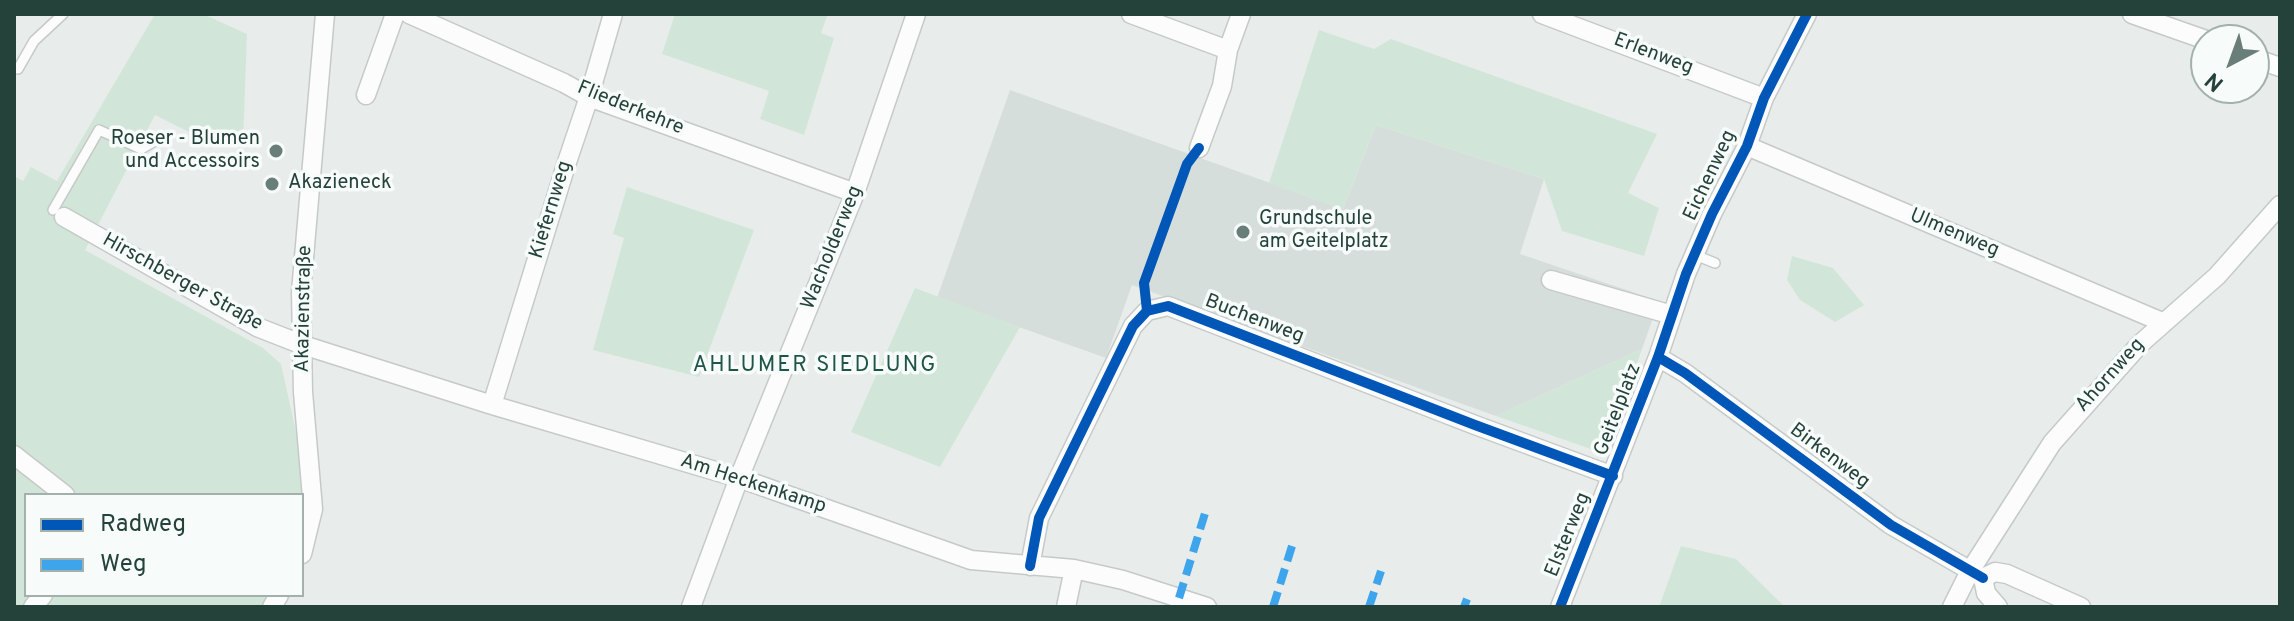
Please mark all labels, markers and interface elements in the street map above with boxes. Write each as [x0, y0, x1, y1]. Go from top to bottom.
north arrow [2190, 24, 2270, 104]
street label: Erlenweg [1610, 29, 1696, 81]
text: N [2200, 66, 2230, 96]
street label: Fliederkehre [573, 77, 687, 141]
street label: Eichenweg [1680, 127, 1742, 225]
place label: Roeser - Blumen und Accessoirs [111, 128, 260, 175]
marker: Roeser - Blumen und Accessoirs [267, 142, 285, 160]
street label: Kiefernweg [526, 158, 578, 262]
place label: Akazieneck [288, 172, 392, 196]
marker: Akazieneck [263, 175, 281, 193]
street label: Wacholderweg [797, 183, 869, 313]
street label: Ulmenweg [1906, 204, 2002, 264]
place label: Grundschule am Geitelplatz [1259, 208, 1389, 255]
marker: Grundschule am Geitelplatz [1234, 223, 1252, 241]
street label: Hirschberger Straße [98, 229, 266, 337]
street label: Akazienstraße [292, 245, 318, 373]
street label: Buchenweg [1201, 290, 1307, 350]
street label: Ahornweg [2071, 334, 2151, 418]
district label: AHLUMER SIEDLUNG [693, 354, 937, 380]
street label: Geitelplatz [1590, 360, 1648, 460]
street label: Birkenweg [1784, 419, 1874, 495]
street label: Am Heckenkamp [677, 450, 829, 520]
street label: Elsterweg [1541, 489, 1597, 581]
legend [24, 493, 304, 597]
text: Radweg [100, 510, 186, 540]
text: Weg [100, 550, 147, 580]

